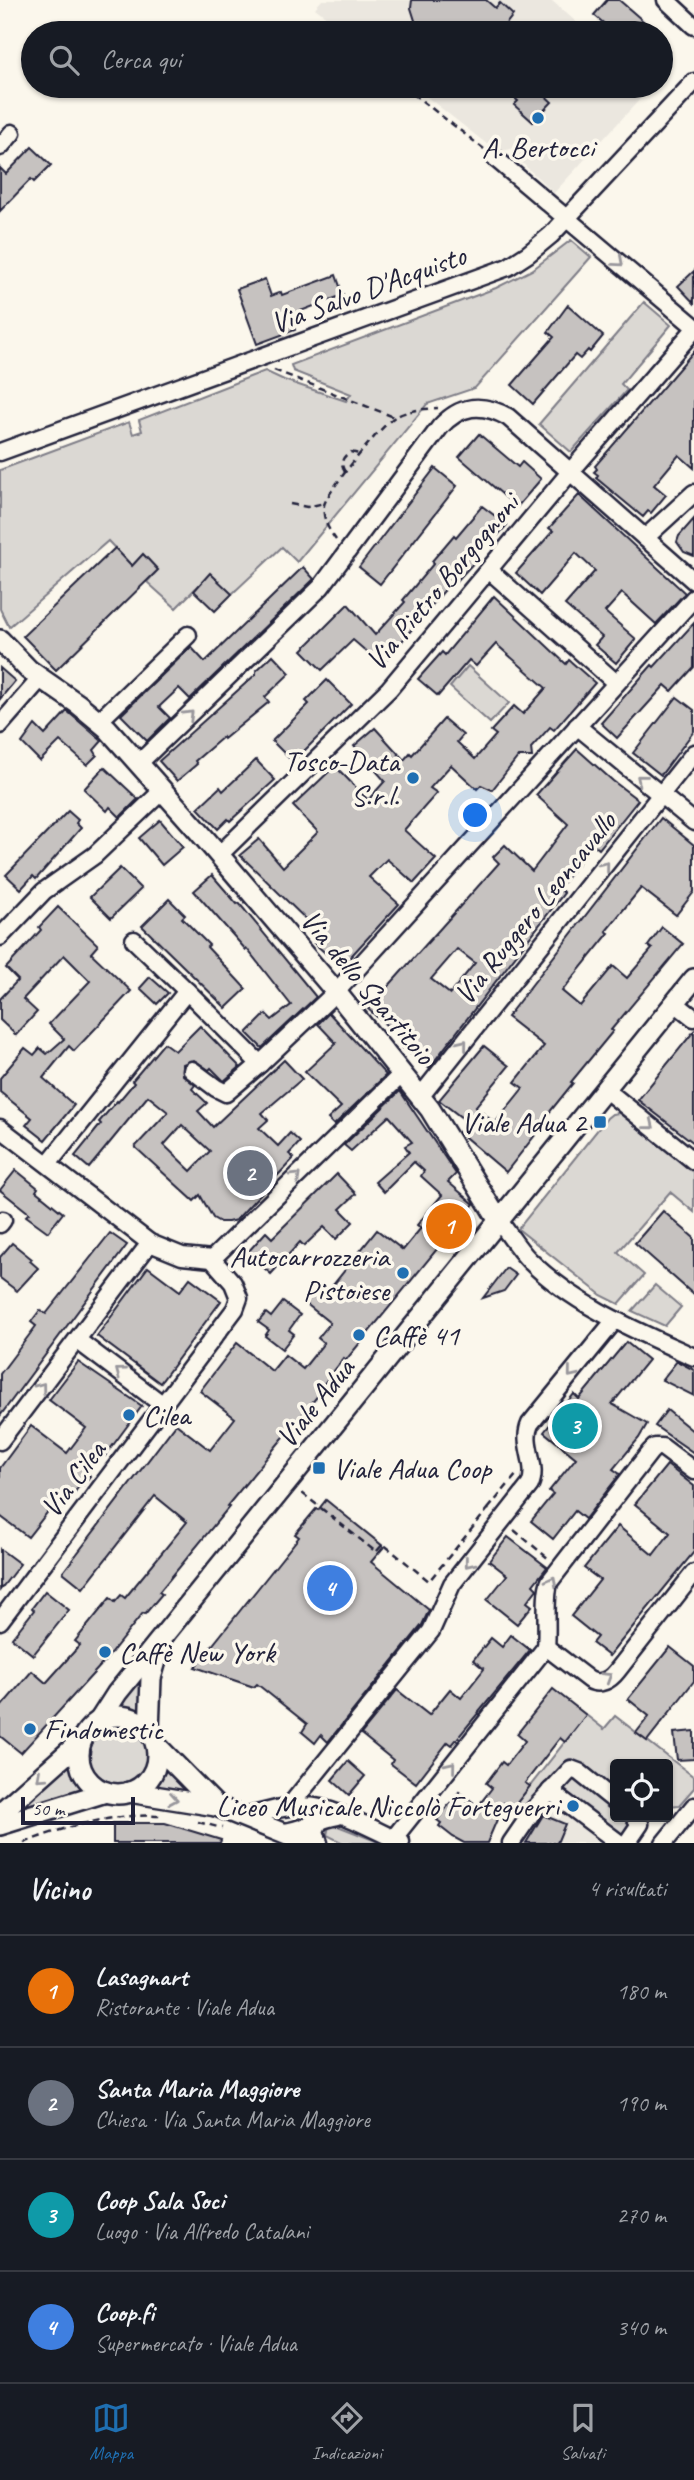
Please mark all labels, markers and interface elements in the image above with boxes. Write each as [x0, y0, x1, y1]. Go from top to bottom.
search box [21, 21, 673, 98]
icon: search [45, 41, 83, 79]
text: Cerca qui [101, 43, 181, 76]
marker: A. Bertocci [530, 110, 546, 126]
place label: A. Bertocci [482, 128, 598, 166]
street label: Via Salvo D'Acquisto [265, 236, 472, 342]
one-way arrow [611, 254, 624, 266]
street label: Via Pietro Borgognoni [357, 483, 529, 678]
one-way arrow [180, 711, 193, 724]
place label: Tosco-Data S.r.l. [284, 742, 401, 814]
marker: Tosco-Data S.r.l. [405, 770, 421, 786]
one-way arrow [637, 774, 649, 787]
your location [458, 798, 492, 832]
street label: Via Ruggero Leoncavallo [446, 803, 625, 1012]
one-way arrow [596, 861, 609, 873]
street label: Via dello Spartitoio [292, 902, 445, 1073]
one-way arrow [455, 1039, 467, 1052]
place label: Viale Adua 2 [461, 1103, 588, 1141]
marker: Viale Adua 2 [592, 1114, 608, 1130]
one-way arrow [641, 1117, 654, 1129]
pin: 2 [227, 1147, 273, 1199]
one-way arrow [287, 1172, 300, 1185]
pin: 1 [426, 1200, 472, 1252]
place label: Autocarrozzeria Pistoiese [229, 1237, 391, 1309]
marker: Autocarrozzeria Pistoiese [395, 1265, 411, 1281]
place label: Caffè 41 [373, 1316, 461, 1354]
marker: Caffè 41 [351, 1327, 367, 1343]
street label: Viale Adua [267, 1349, 364, 1456]
one-way arrow [568, 1364, 580, 1377]
one-way arrow [115, 1368, 128, 1381]
one-way arrow [33, 1382, 45, 1394]
place label: Cilea [143, 1396, 193, 1434]
pin: 3 [552, 1400, 598, 1452]
marker: Cilea [121, 1407, 137, 1423]
street label: Via Cilea [32, 1431, 115, 1525]
place label: Viale Adua Coop [333, 1449, 493, 1487]
marker: Viale Adua Coop [311, 1460, 327, 1476]
one-way arrow [464, 1555, 477, 1567]
pin: 4 [307, 1562, 353, 1614]
one-way arrow [544, 1575, 558, 1588]
place label: Caffè New York [119, 1633, 277, 1671]
marker: Caffè New York [97, 1644, 113, 1660]
one-way arrow [599, 1672, 612, 1685]
place label: Findomestic [44, 1710, 164, 1748]
marker: Findomestic [22, 1721, 38, 1737]
map controls [610, 1759, 673, 1822]
button: locate [610, 1759, 673, 1822]
one-way arrow [443, 1762, 456, 1774]
one-way arrow [36, 1768, 49, 1781]
place label: Liceo Musicale Niccolò Forteguerri [216, 1787, 562, 1825]
one-way arrow [167, 1791, 179, 1806]
scale bar [21, 1794, 135, 1826]
text: 50 m [32, 1797, 64, 1821]
marker: Liceo Musicale Niccolò Forteguerri [565, 1798, 581, 1814]
text: Vicino [28, 1870, 90, 1908]
text: 4 risultati [588, 1874, 666, 1903]
text: Lasagnart [95, 1960, 188, 1993]
text: 1 [46, 1977, 56, 2006]
text: 180 m [617, 1977, 666, 2006]
text: Ristorante · Viale Adua [95, 1993, 274, 2022]
text: Santa Maria Maggiore [95, 2072, 299, 2105]
text: 2 [46, 2089, 56, 2118]
text: 190 m [617, 2089, 666, 2118]
text: Chiesa · Via Santa Maria Maggiore [95, 2105, 370, 2134]
text: Coop Sala Soci [95, 2184, 224, 2217]
text: 3 [46, 2201, 56, 2230]
text: 270 m [617, 2201, 666, 2230]
text: Luogo · Via Alfredo Catalani [95, 2217, 309, 2246]
text: Coop.fi [95, 2296, 153, 2329]
text: 4 [46, 2313, 56, 2342]
text: 340 m [617, 2313, 666, 2342]
text: Supermercato · Viale Adua [95, 2329, 297, 2358]
tab: Mappa [89, 2399, 133, 2465]
tab: Indicazioni [312, 2399, 382, 2465]
tab: Salvati [560, 2399, 605, 2465]

